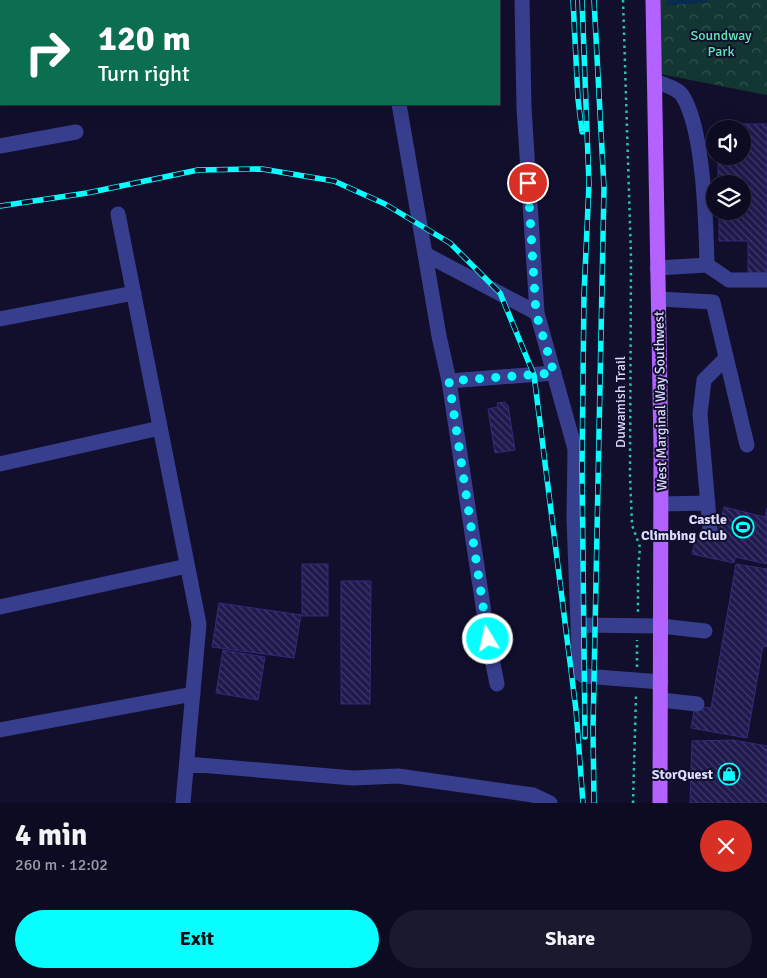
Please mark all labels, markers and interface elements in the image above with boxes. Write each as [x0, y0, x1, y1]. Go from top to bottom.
text: 120 m [98, 17, 191, 60]
icon: right [15, 20, 80, 85]
park label: Soundway Park [690, 27, 752, 60]
text: Turn right [98, 60, 190, 87]
map controls [706, 120, 751, 220]
button: sound [706, 120, 751, 165]
pin [507, 162, 549, 204]
icon: arrive [514, 169, 542, 197]
button: layers [706, 175, 751, 220]
street label: West Marginal Way Southwest [650, 311, 671, 491]
street label: Duwamish Trail [612, 356, 629, 448]
place label: Castle Climbing Club [641, 511, 728, 544]
sports icon: Castle Climbing Club [731, 515, 755, 539]
position arrow [461, 612, 513, 664]
shop icon: StorQuest [717, 762, 741, 786]
place label: StorQuest [652, 766, 714, 783]
text: 4 min [15, 817, 87, 854]
button: close [700, 820, 752, 872]
text: 260 m · 12:02 [15, 855, 108, 875]
button: Exit [15, 910, 379, 968]
button: Share [389, 910, 752, 968]

